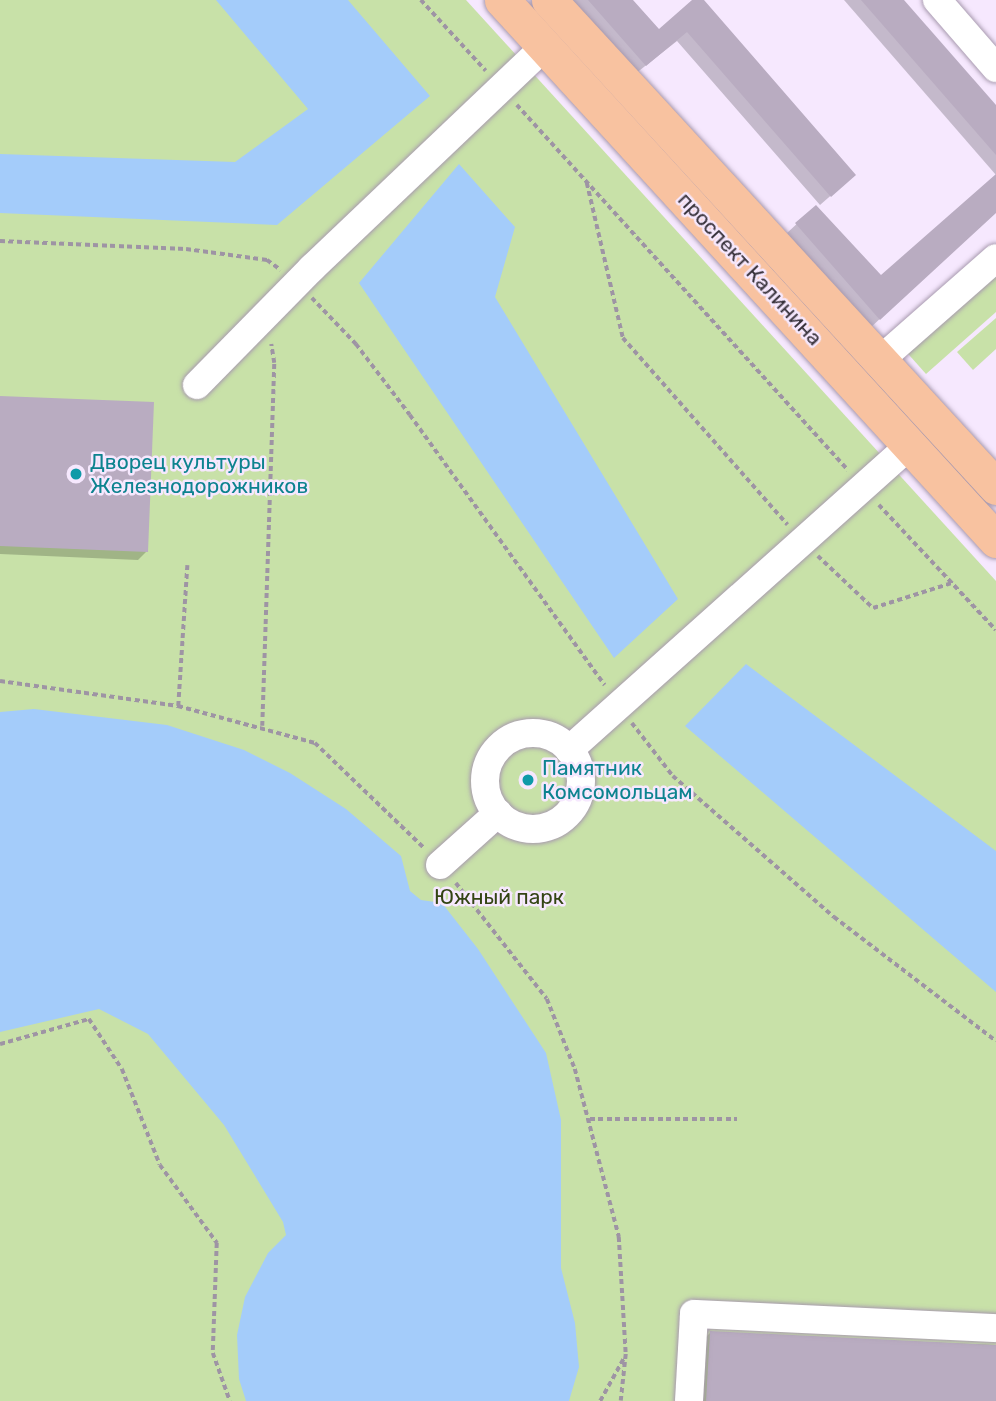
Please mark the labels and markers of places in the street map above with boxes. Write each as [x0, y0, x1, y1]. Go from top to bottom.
place label: Дворец культуры Железнодорожников [90, 449, 308, 499]
marker: Дворец культуры Железнодорожников [68, 466, 84, 482]
place label: Памятник Комсомольцам [542, 755, 693, 805]
marker: Памятник Комсомольцам [520, 772, 536, 788]

